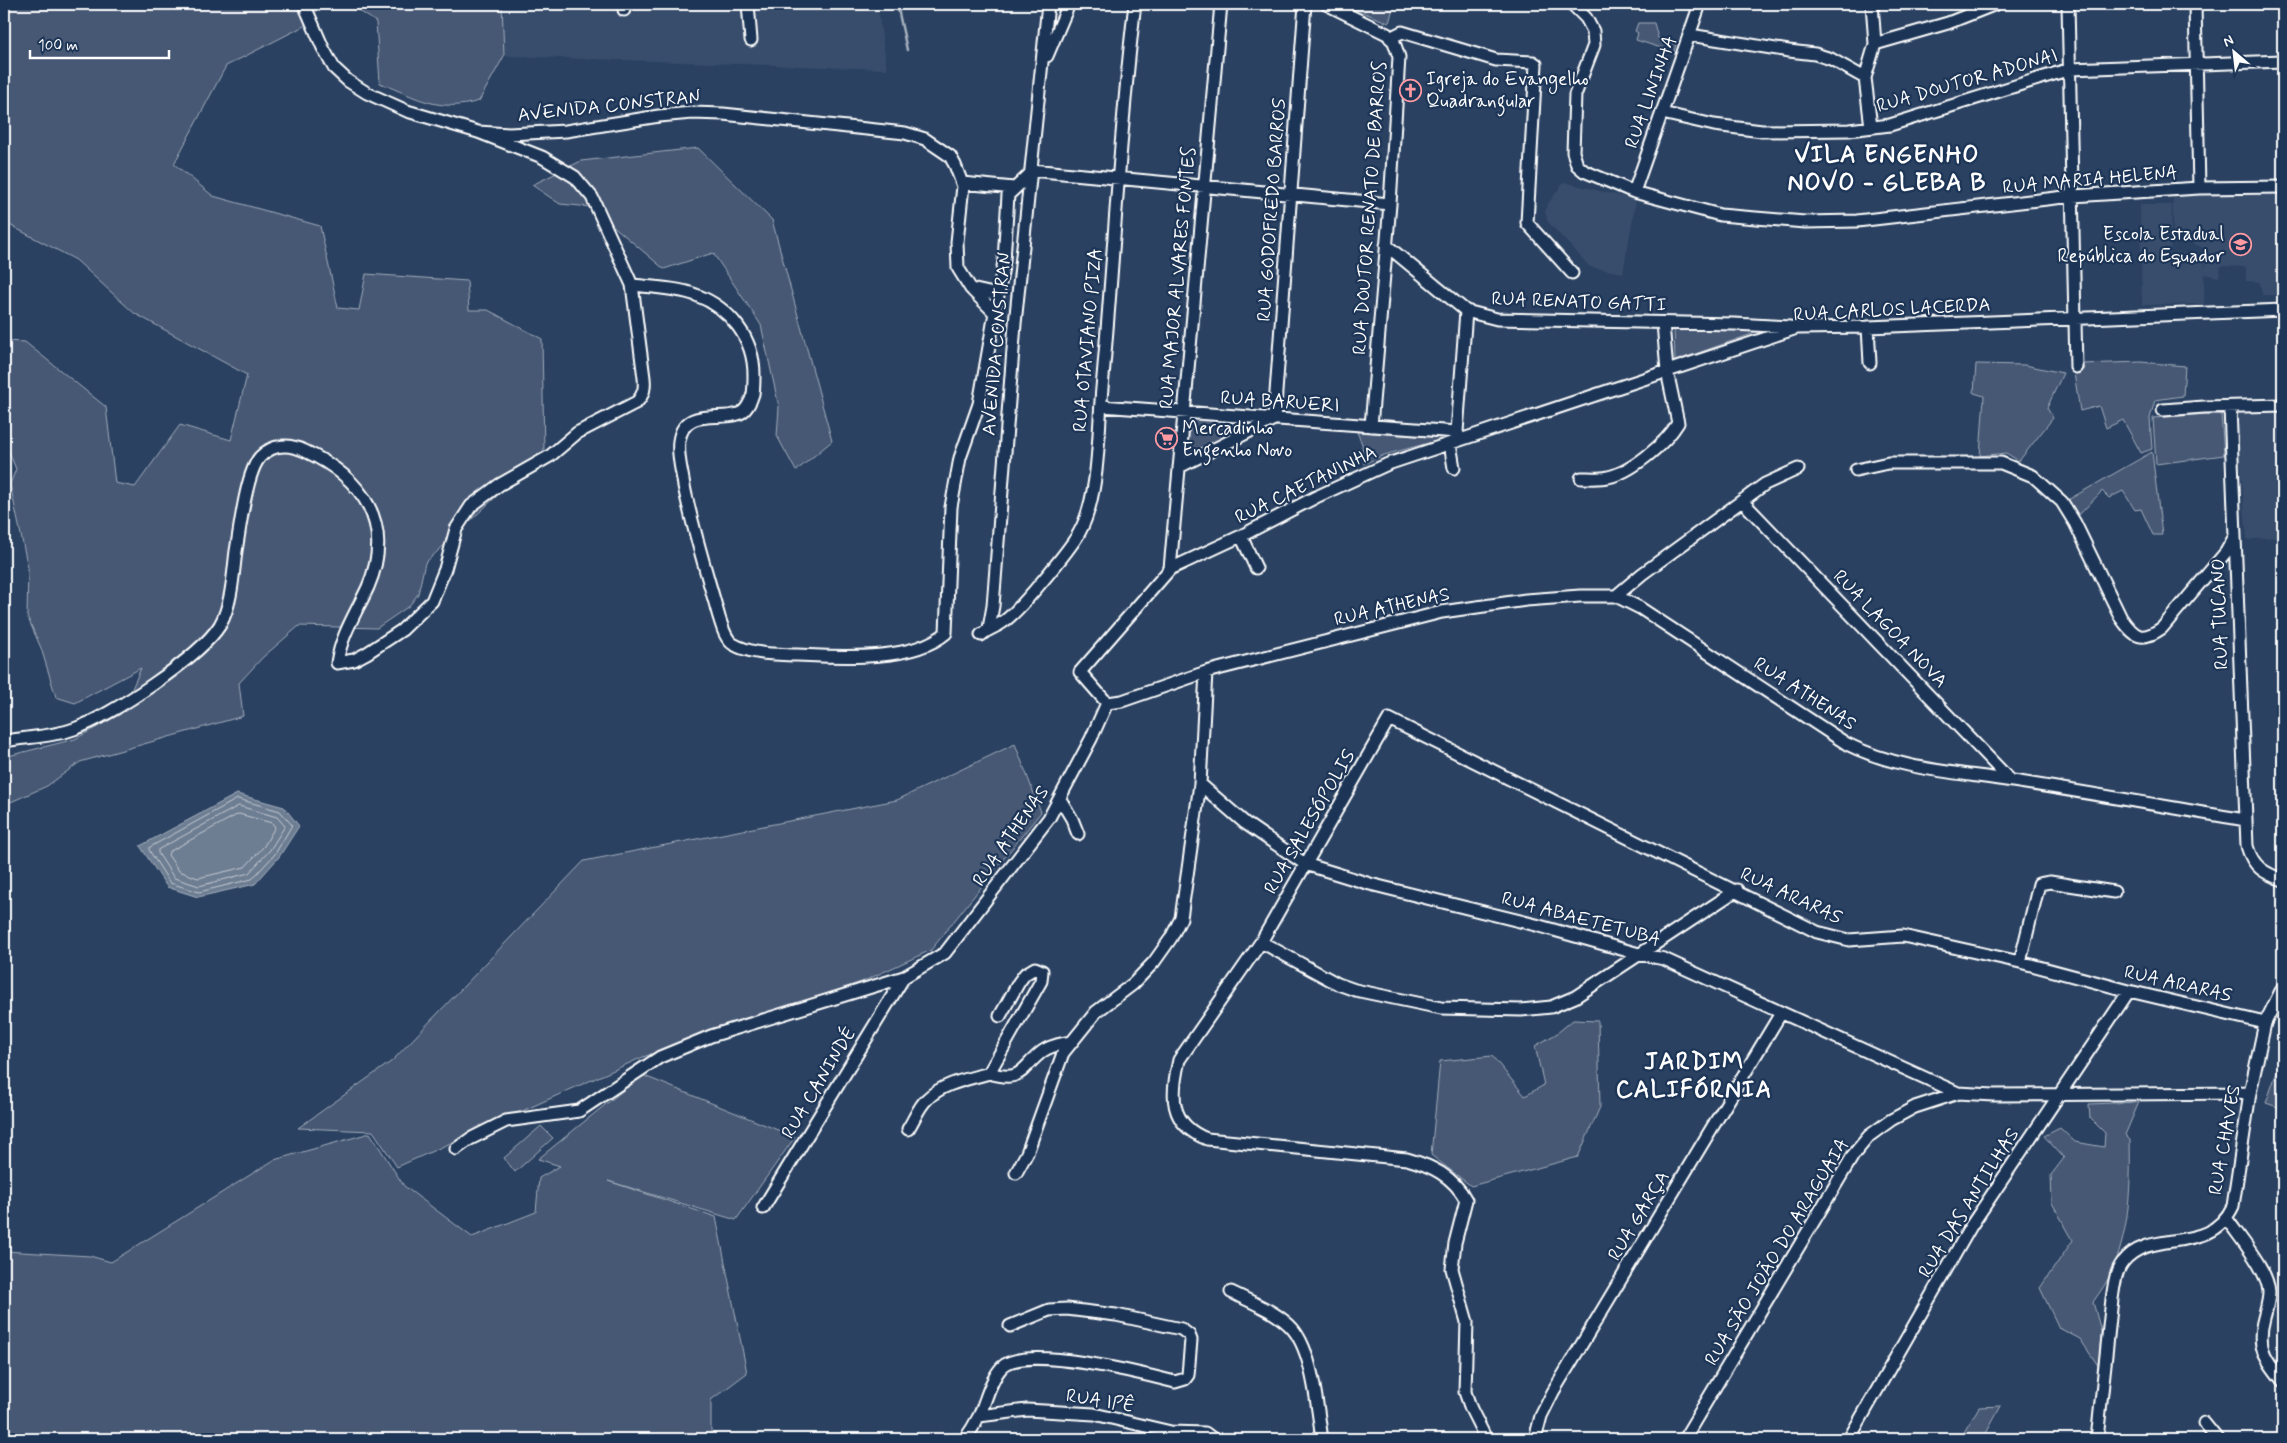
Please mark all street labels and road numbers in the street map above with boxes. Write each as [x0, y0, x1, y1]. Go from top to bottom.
street label: RUA LININHA [1619, 32, 1683, 152]
street label: RUA DOUTOR ADONAI [1873, 43, 2061, 119]
street label: RUA DOUTOR RENATO DE BARROS [1347, 60, 1393, 356]
street label: AVENIDA CONSTRAN [516, 84, 702, 128]
street label: RUA GODOFREDO BARROS [1252, 97, 1292, 323]
street label: RUA MAJOR ALVARES FONTES [1154, 145, 1202, 410]
street label: RUA MARIA HELENA [2002, 160, 2178, 200]
street label: RUA OTAVIANO PIZA [1067, 247, 1109, 433]
street label: AVENIDA CONSTRAN [977, 251, 1017, 437]
street label: RUA RENATO GATTI [1491, 286, 1667, 318]
street label: RUA CARLOS LACERDA [1793, 292, 1991, 328]
street label: RUA BARUERI [1220, 385, 1340, 419]
street label: RUA CAETANINHA [1231, 440, 1381, 530]
street label: RUA TUCANO [2206, 558, 2234, 670]
street label: RUA LAGOA NOVA [1827, 565, 1953, 693]
street label: RUA ATHENAS [1332, 582, 1452, 632]
street label: RUA ATHENAS [1749, 651, 1861, 737]
street label: RUA SALESÓPOLIS [1258, 745, 1362, 899]
street label: RUA ATHENAS [967, 781, 1055, 891]
street label: RUA ARARAS [1736, 861, 1846, 931]
street label: RUA ABAETETUBA [1499, 886, 1663, 952]
street label: RUA ARARAS [2122, 959, 2235, 1009]
street label: RUA CANINDÉ [775, 1022, 862, 1144]
street label: RUA CHAVES [2203, 1083, 2247, 1197]
street label: RUA DAS ANTILHAS [1913, 1123, 2025, 1283]
street label: RUA SÃO JOÃO DO ARAGUAIA [1699, 1134, 1855, 1370]
street label: RUA GARÇA [1602, 1166, 1676, 1266]
street label: RUA IPÊ [1064, 1382, 1136, 1419]

